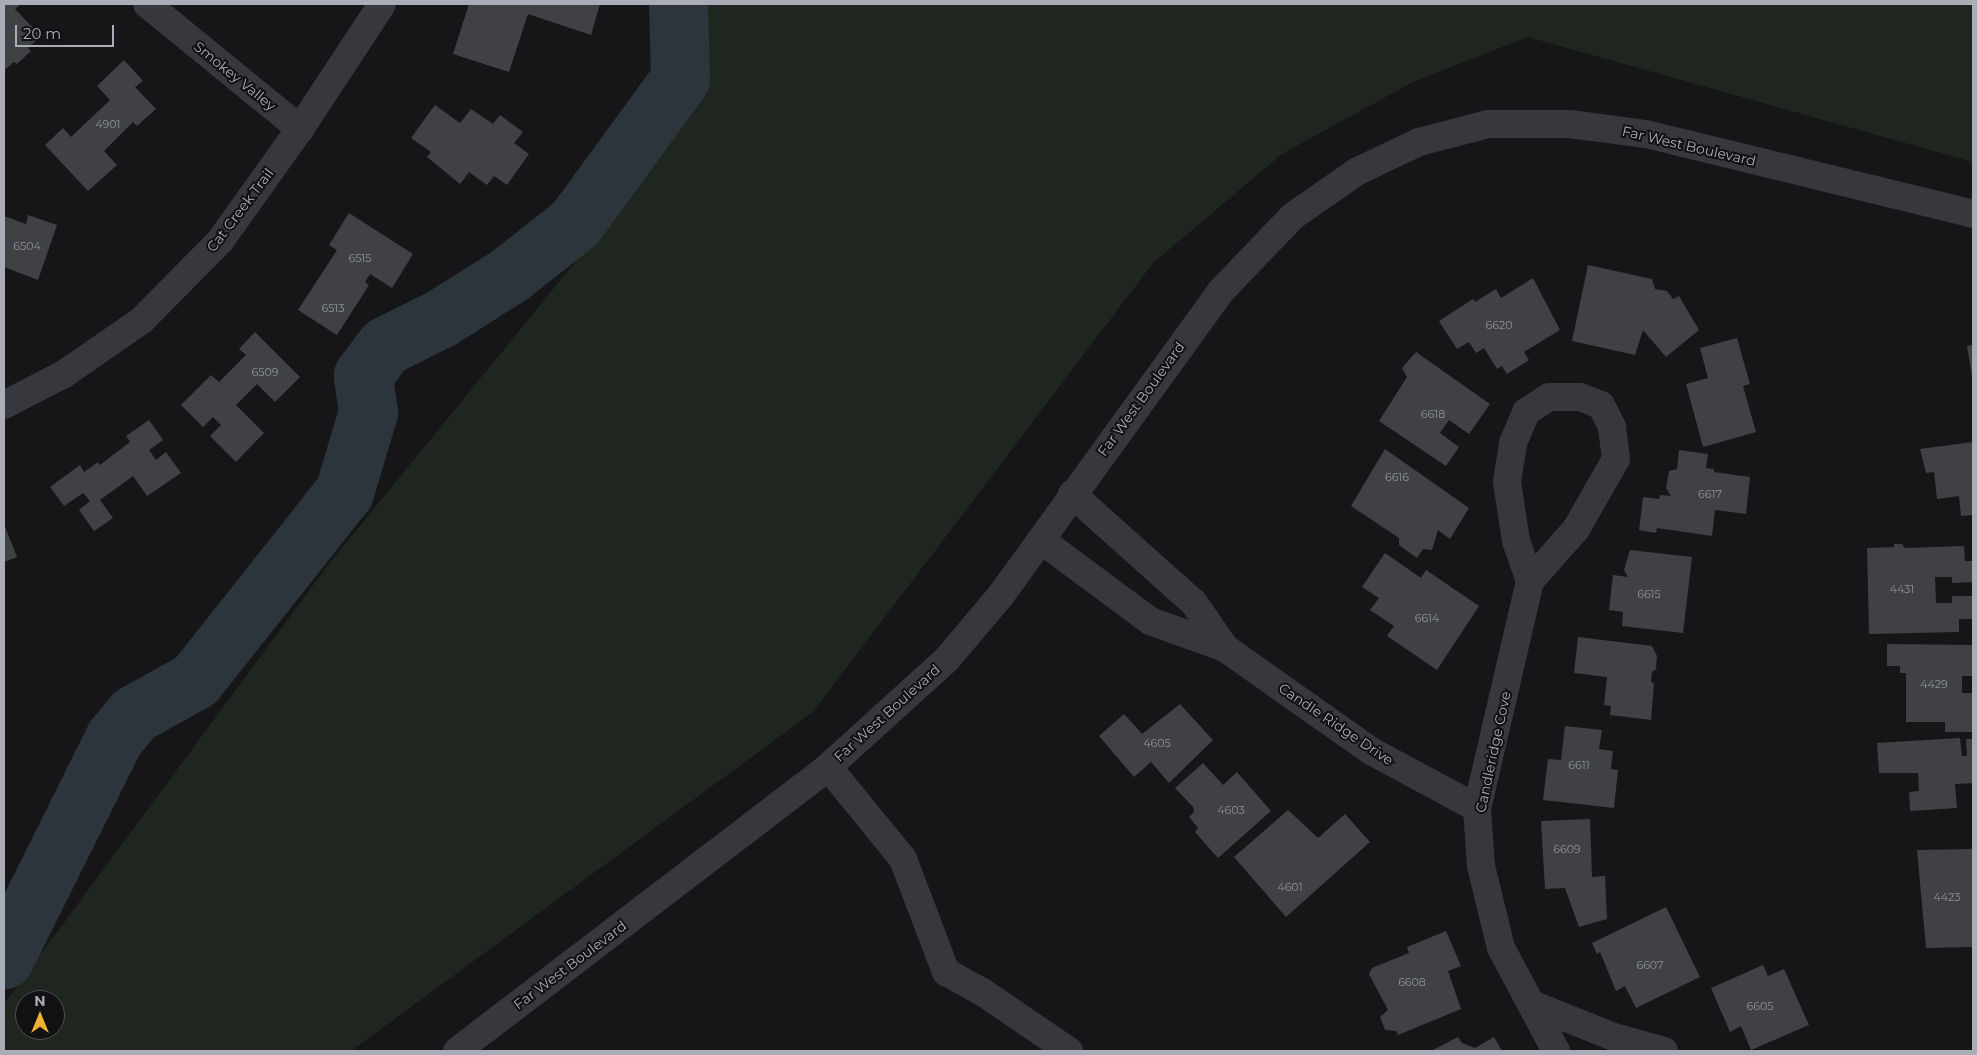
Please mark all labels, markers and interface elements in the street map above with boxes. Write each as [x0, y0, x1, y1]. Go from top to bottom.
scale bar [18, 15, 116, 47]
text: 20 m [23, 24, 61, 43]
street label: Smokey Valley [191, 38, 279, 114]
house number: 4901 [95, 117, 121, 131]
street label: Far West Boulevard [1620, 122, 1758, 170]
street label: Cat Creek Trail [203, 165, 277, 255]
house number: 6504 [13, 239, 41, 253]
house number: 6515 [348, 251, 372, 265]
house number: 6513 [321, 301, 345, 315]
house number: 6620 [1486, 318, 1512, 332]
street label: Far West Boulevard [1094, 339, 1188, 459]
house number: 6509 [252, 365, 278, 379]
house number: 6618 [1421, 407, 1445, 421]
house number: 6616 [1385, 470, 1409, 484]
house number: 6617 [1698, 487, 1722, 501]
house number: 4431 [1890, 582, 1914, 596]
house number: 6615 [1637, 587, 1661, 601]
house number: 6614 [1415, 611, 1439, 625]
street label: Far West Boulevard [831, 661, 943, 765]
house number: 4429 [1920, 677, 1948, 691]
street label: Candle Ridge Drive [1275, 679, 1397, 769]
street label: Candleridge Cove [1472, 690, 1514, 814]
house number: 4605 [1143, 736, 1171, 750]
house number: 6611 [1568, 758, 1590, 772]
house number: 4603 [1217, 803, 1245, 817]
house number: 6609 [1553, 842, 1581, 856]
house number: 4601 [1277, 880, 1303, 894]
house number: 4423 [1934, 890, 1960, 904]
street label: Far West Boulevard [510, 917, 630, 1013]
house number: 6607 [1636, 958, 1664, 972]
house number: 6608 [1398, 975, 1426, 989]
north arrow [15, 990, 65, 1040]
text: N [34, 992, 46, 1010]
house number: 6605 [1747, 999, 1773, 1013]

